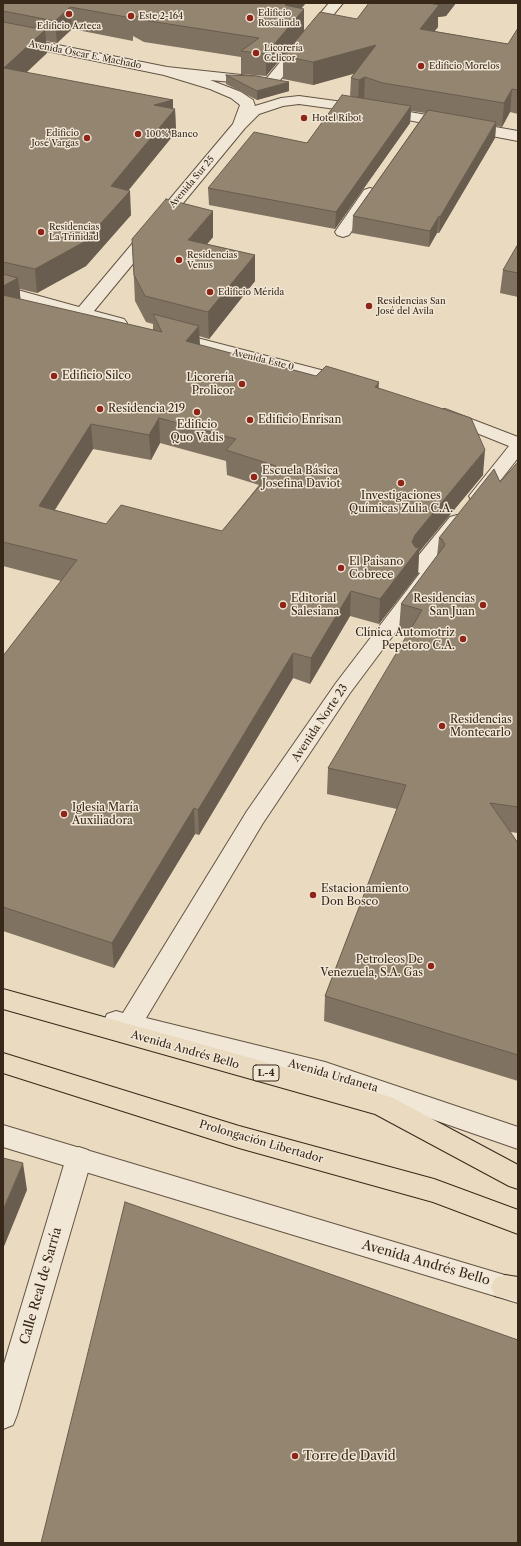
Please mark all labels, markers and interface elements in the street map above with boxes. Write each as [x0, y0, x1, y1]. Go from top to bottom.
place label: Edificio Rosalinda [258, 8, 300, 29]
marker: Edificio Azteca [64, 9, 74, 19]
marker: Este 2-164 [126, 11, 136, 21]
place label: Este 2-164 [139, 11, 183, 21]
marker: Edificio Rosalinda [245, 13, 255, 23]
place label: Edificio Azteca [37, 21, 101, 31]
street label: Avenida Óscar E. Machado [28, 39, 142, 71]
place label: Licorería Celicor [264, 43, 303, 64]
marker: Licorería Celicor [251, 48, 261, 58]
marker: Edificio Morelos [416, 61, 426, 71]
place label: Edificio Morelos [429, 61, 500, 71]
marker: Hotel Ribot [299, 113, 309, 123]
place label: Hotel Ribot [312, 113, 362, 123]
place label: Edificio José Vargas [32, 128, 79, 149]
marker: 100% Banco [133, 129, 143, 139]
place label: 100% Banco [146, 129, 198, 139]
marker: Edificio José Vargas [82, 133, 92, 143]
street label: Avenida Sur 25 [167, 154, 217, 210]
place label: Residencias La Trinidad [49, 222, 100, 243]
marker: Residencias La Trinidad [36, 227, 46, 237]
place label: Residencias Venus [187, 250, 238, 271]
marker: Residencias Venus [174, 255, 184, 265]
marker: Edificio Mérida [205, 287, 215, 297]
place label: Edificio Mérida [218, 287, 284, 297]
place label: Residencias San José del Avila [377, 296, 446, 317]
marker: Residencias San José del Avila [364, 301, 374, 311]
street label: Avenida Este 0 [231, 347, 295, 373]
place label: Edificio Silco [62, 369, 131, 383]
marker: Edificio Silco [49, 371, 59, 381]
place label: Licorería Prolicor [186, 371, 234, 397]
marker: Licorería Prolicor [237, 379, 247, 389]
place label: Residencia 219 [108, 402, 185, 416]
marker: Residencia 219 [95, 404, 105, 414]
marker: Edificio Quo Vadis [192, 407, 202, 417]
place label: Edificio Enrisan [258, 413, 341, 427]
marker: Edificio Enrisan [245, 415, 255, 425]
place label: Edificio Quo Vadis [170, 418, 224, 444]
place label: Escuela Básica Josefina Daviot [262, 464, 340, 490]
marker: Escuela Básica Josefina Daviot [249, 472, 259, 482]
marker: Investigaciones Químicas Zulia C.A. [396, 478, 406, 488]
place label: Investigaciones Químicas Zulia C.A. [349, 489, 453, 515]
place label: El Paisano Cobrece [349, 555, 403, 581]
marker: El Paisano Cobrece [336, 563, 346, 573]
place label: Editorial Salesiana [291, 592, 339, 618]
place label: Residencias San Juan [413, 592, 475, 618]
marker: Editorial Salesiana [278, 600, 288, 610]
marker: Residencias San Juan [478, 600, 488, 610]
place label: Clínica Automotriz Pepetoro C.A. [355, 626, 455, 652]
marker: Clínica Automotriz Pepetoro C.A. [458, 634, 468, 644]
street label: Avenida Norte 23 [289, 682, 351, 764]
place label: Residencias Montecarlo [450, 713, 512, 739]
marker: Residencias Montecarlo [437, 721, 447, 731]
place label: Iglesia María Auxiliadora [72, 801, 139, 827]
marker: Iglesia María Auxiliadora [59, 809, 69, 819]
place label: Estacionamiento Don Bosco [321, 882, 409, 908]
marker: Estacionamiento Don Bosco [308, 890, 318, 900]
place label: Petroleos De Venezuela, S.A. Gas [320, 953, 423, 979]
marker: Petroleos De Venezuela, S.A. Gas [426, 961, 436, 971]
street label: Avenida Andrés Bello [129, 1028, 241, 1072]
street label: Avenida Urdaneta [287, 1057, 379, 1095]
road number: L-4 [253, 1065, 279, 1081]
street label: Prolongación Libertador [197, 1118, 325, 1166]
street label: Calle Real de Sarría [17, 1226, 65, 1346]
street label: Avenida Andrés Bello [360, 1237, 492, 1289]
place label: Torre de David [303, 1448, 396, 1464]
marker: Torre de David [290, 1451, 300, 1461]

